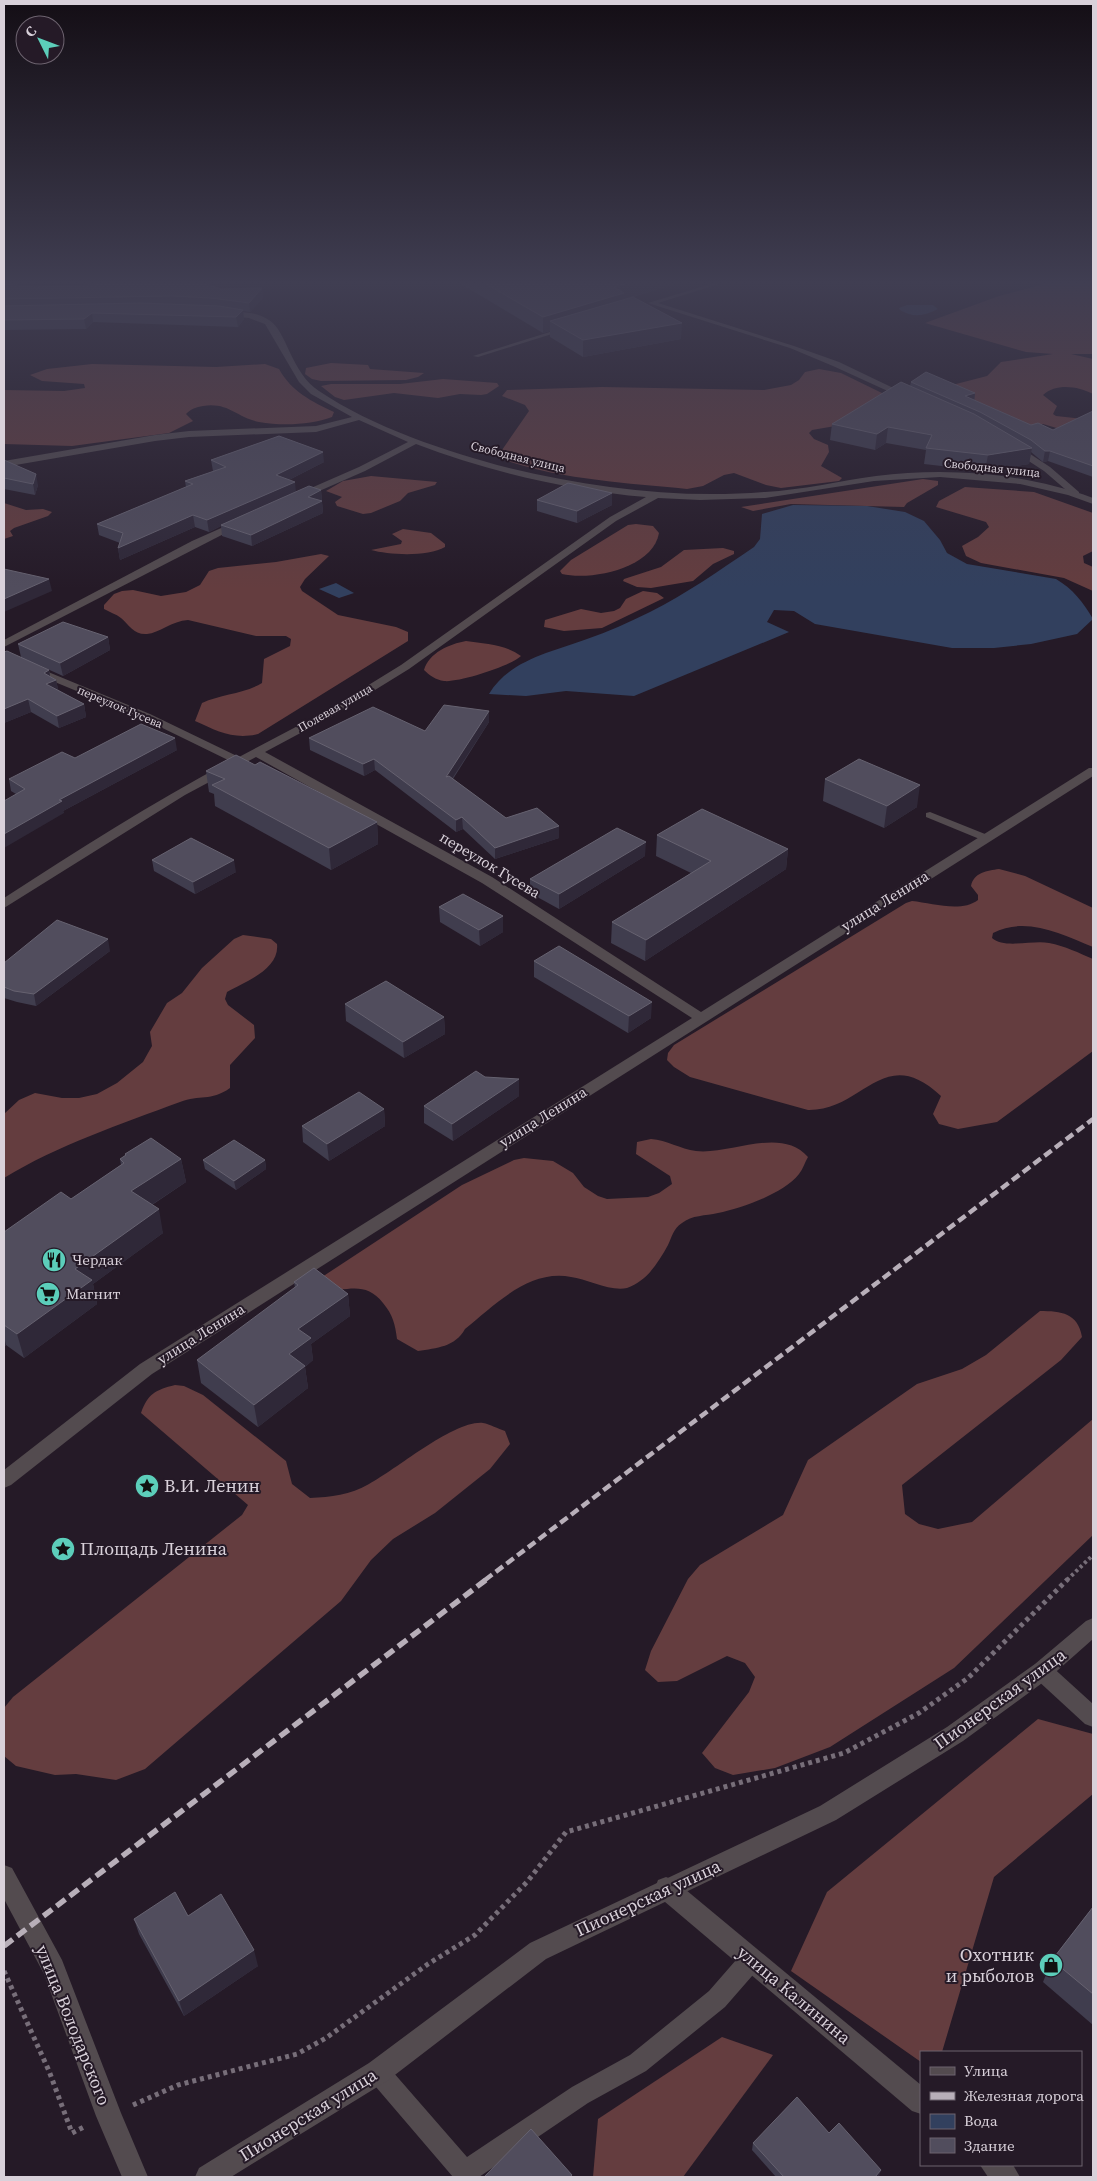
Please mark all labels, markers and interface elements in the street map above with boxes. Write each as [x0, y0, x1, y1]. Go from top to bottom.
north arrow [15, 15, 65, 65]
text: С [20, 21, 41, 41]
street label: Свободная улица [469, 438, 568, 477]
street label: Свободная улица [943, 455, 1042, 481]
street label: Полевая улица [295, 680, 376, 736]
street label: переулок Гусева [75, 682, 166, 733]
street label: переулок Гусева [436, 826, 545, 903]
street label: улица Ленина [837, 865, 933, 936]
street label: улица Ленина [495, 1081, 591, 1152]
restaurant icon: Чердак [41, 1247, 67, 1273]
place label: Чердак [72, 1249, 123, 1270]
supermarket icon: Магнит [35, 1281, 61, 1307]
place label: Магнит [66, 1283, 121, 1304]
street label: улица Ленина [153, 1298, 249, 1369]
place icon: В.И. Ленин [134, 1473, 160, 1499]
place label: В.И. Ленин [164, 1473, 260, 1498]
place icon: Площадь Ленина [50, 1536, 76, 1562]
place label: Площадь Ленина [80, 1536, 228, 1561]
street label: Пионерская улица [928, 1642, 1072, 1755]
street label: Пионерская улица [571, 1852, 725, 1942]
street label: улица Калинина [732, 1940, 857, 2050]
street label: улица Володарского [30, 1941, 117, 2109]
place label: Охотник и рыболов [946, 1942, 1034, 1988]
shop icon: Охотник и рыболов [1038, 1952, 1064, 1978]
legend [920, 2051, 1082, 2166]
text: Улица [964, 2060, 1008, 2081]
street label: Пионерская улица [234, 2062, 382, 2167]
text: Железная дорога [964, 2085, 1084, 2106]
text: Вода [964, 2110, 998, 2131]
text: Здание [964, 2135, 1015, 2156]

